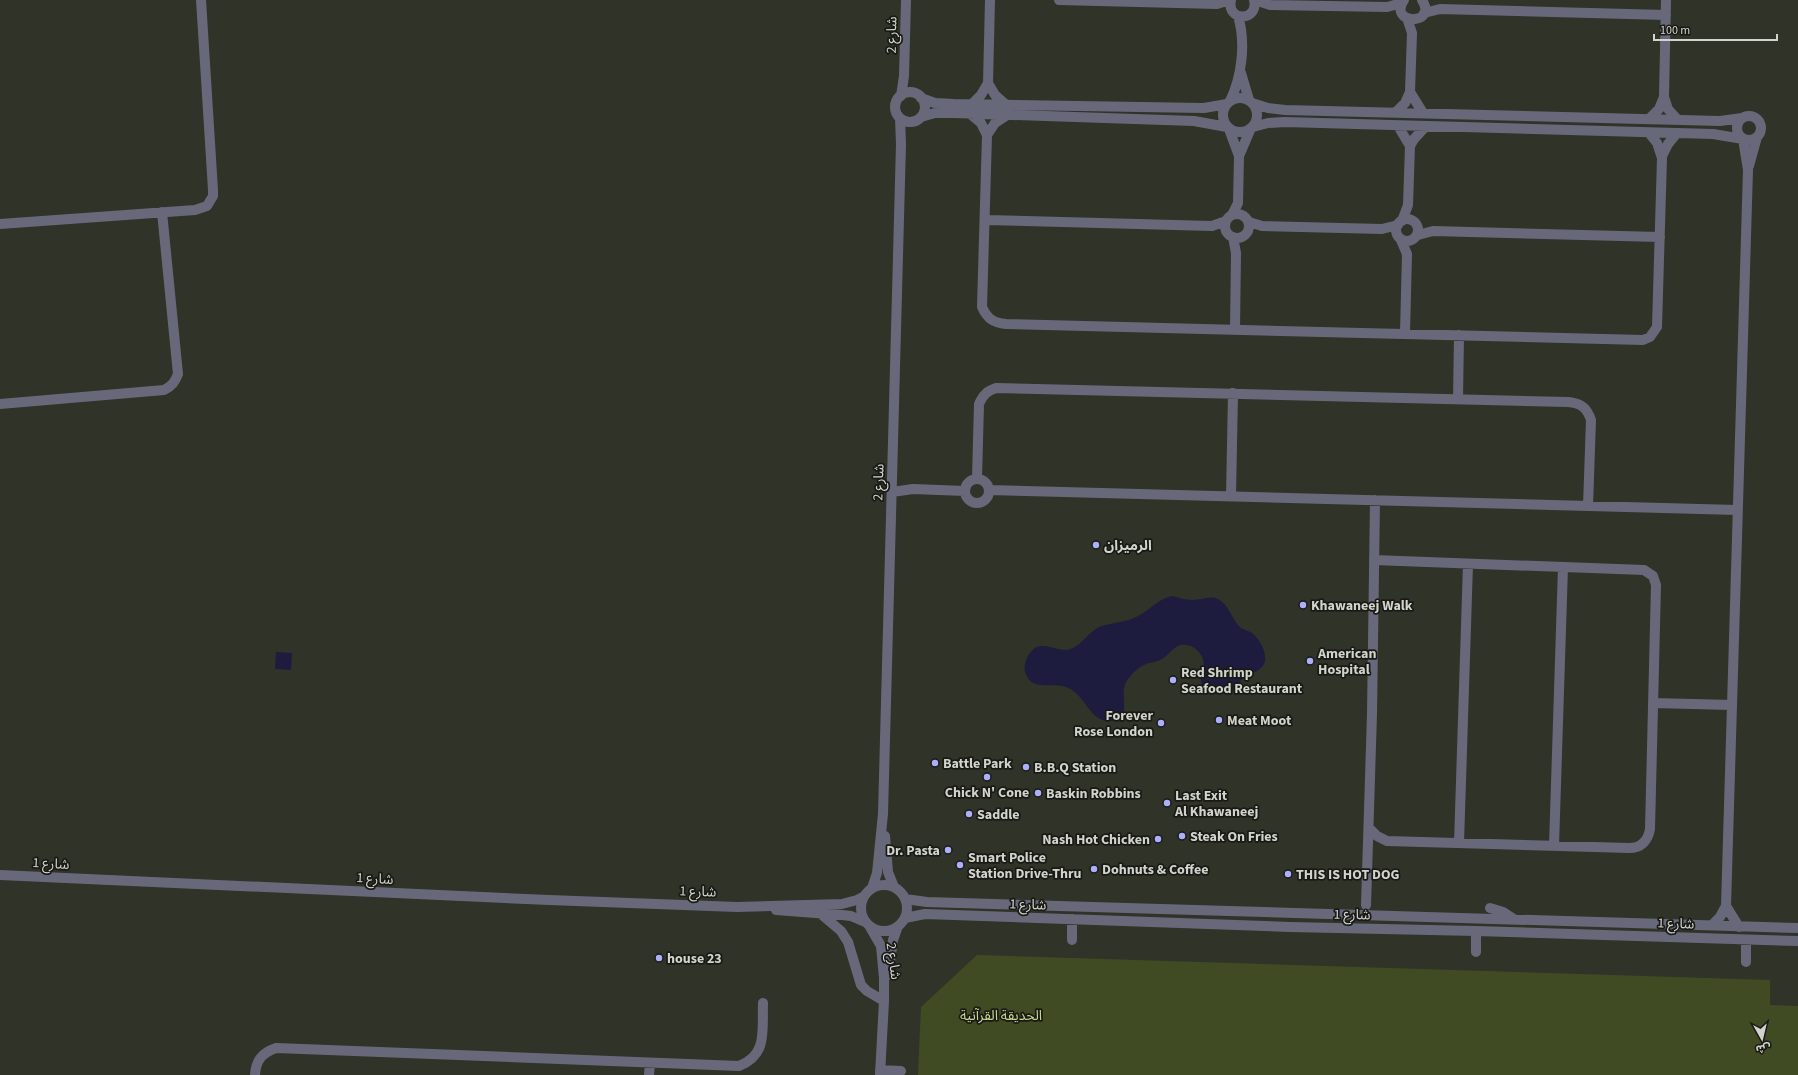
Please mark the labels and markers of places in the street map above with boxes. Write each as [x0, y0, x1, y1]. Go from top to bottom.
place label: الرميزان [1104, 536, 1152, 556]
marker: الرميزان [1091, 540, 1101, 550]
place label: Khawaneej Walk [1311, 596, 1413, 616]
marker: Khawaneej Walk [1298, 600, 1308, 610]
place label: American Hospital [1317, 644, 1377, 680]
marker: American Hospital [1305, 656, 1315, 666]
place label: Red Shrimp Seafood Restaurant [1181, 663, 1303, 699]
marker: Red Shrimp Seafood Restaurant [1168, 675, 1178, 685]
place label: Forever Rose London [1074, 706, 1153, 742]
place label: Meat Moot [1227, 711, 1292, 731]
marker: Meat Moot [1214, 715, 1224, 725]
marker: Forever Rose London [1156, 718, 1166, 728]
place label: Battle Park [943, 754, 1012, 774]
marker: Battle Park [930, 758, 940, 768]
place label: B.B.Q Station [1034, 758, 1116, 778]
marker: B.B.Q Station [1021, 762, 1031, 772]
marker: Chick N' Cone [982, 772, 992, 782]
place label: Chick N' Cone [945, 783, 1029, 803]
place label: Baskin Robbins [1046, 784, 1141, 804]
place label: Last Exit Al Khawaneej [1174, 786, 1258, 822]
marker: Baskin Robbins [1033, 788, 1043, 798]
marker: Last Exit Al Khawaneej [1162, 798, 1172, 808]
place label: Saddle [977, 805, 1019, 825]
marker: Saddle [964, 809, 974, 819]
place label: Steak On Fries [1190, 827, 1278, 847]
place label: Nash Hot Chicken [1042, 830, 1150, 850]
marker: Steak On Fries [1177, 831, 1187, 841]
marker: Nash Hot Chicken [1153, 834, 1163, 844]
place label: Dr. Pasta [886, 841, 940, 861]
marker: Dr. Pasta [943, 845, 953, 855]
place label: Smart Police Station Drive-Thru [968, 848, 1082, 884]
marker: Smart Police Station Drive-Thru [955, 860, 965, 870]
place label: Dohnuts & Coffee [1102, 860, 1208, 880]
marker: Dohnuts & Coffee [1089, 864, 1099, 874]
place label: THIS IS HOT DOG [1296, 865, 1399, 885]
marker: THIS IS HOT DOG [1283, 869, 1293, 879]
place label: house 23 [667, 949, 722, 969]
marker: house 23 [654, 953, 664, 963]

